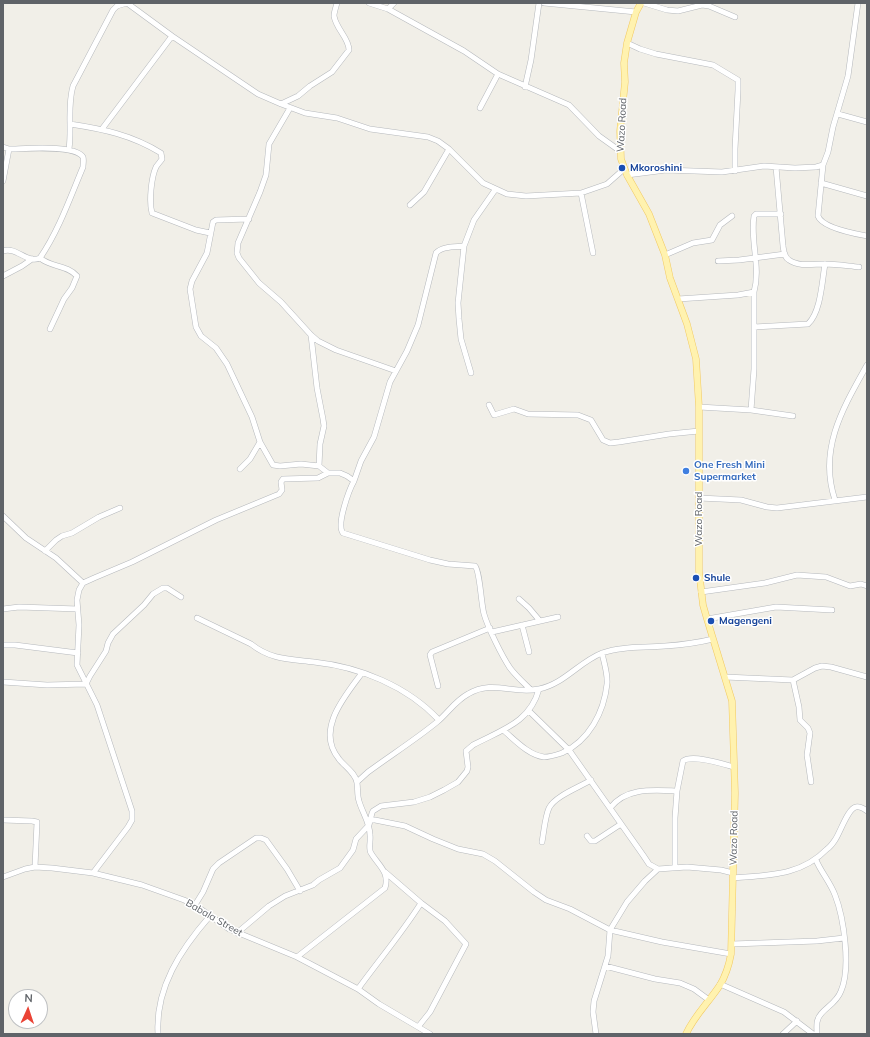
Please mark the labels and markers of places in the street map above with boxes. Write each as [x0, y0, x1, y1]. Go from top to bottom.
place label: Mkoroshini [630, 162, 682, 174]
marker: Mkoroshini [617, 163, 627, 173]
place label: One Fresh Mini Supermarket [694, 459, 765, 482]
marker: One Fresh Mini Supermarket [681, 466, 691, 476]
place label: Shule [704, 572, 731, 584]
marker: Shule [691, 573, 701, 583]
place label: Magengeni [719, 615, 772, 627]
marker: Magengeni [706, 616, 716, 626]

